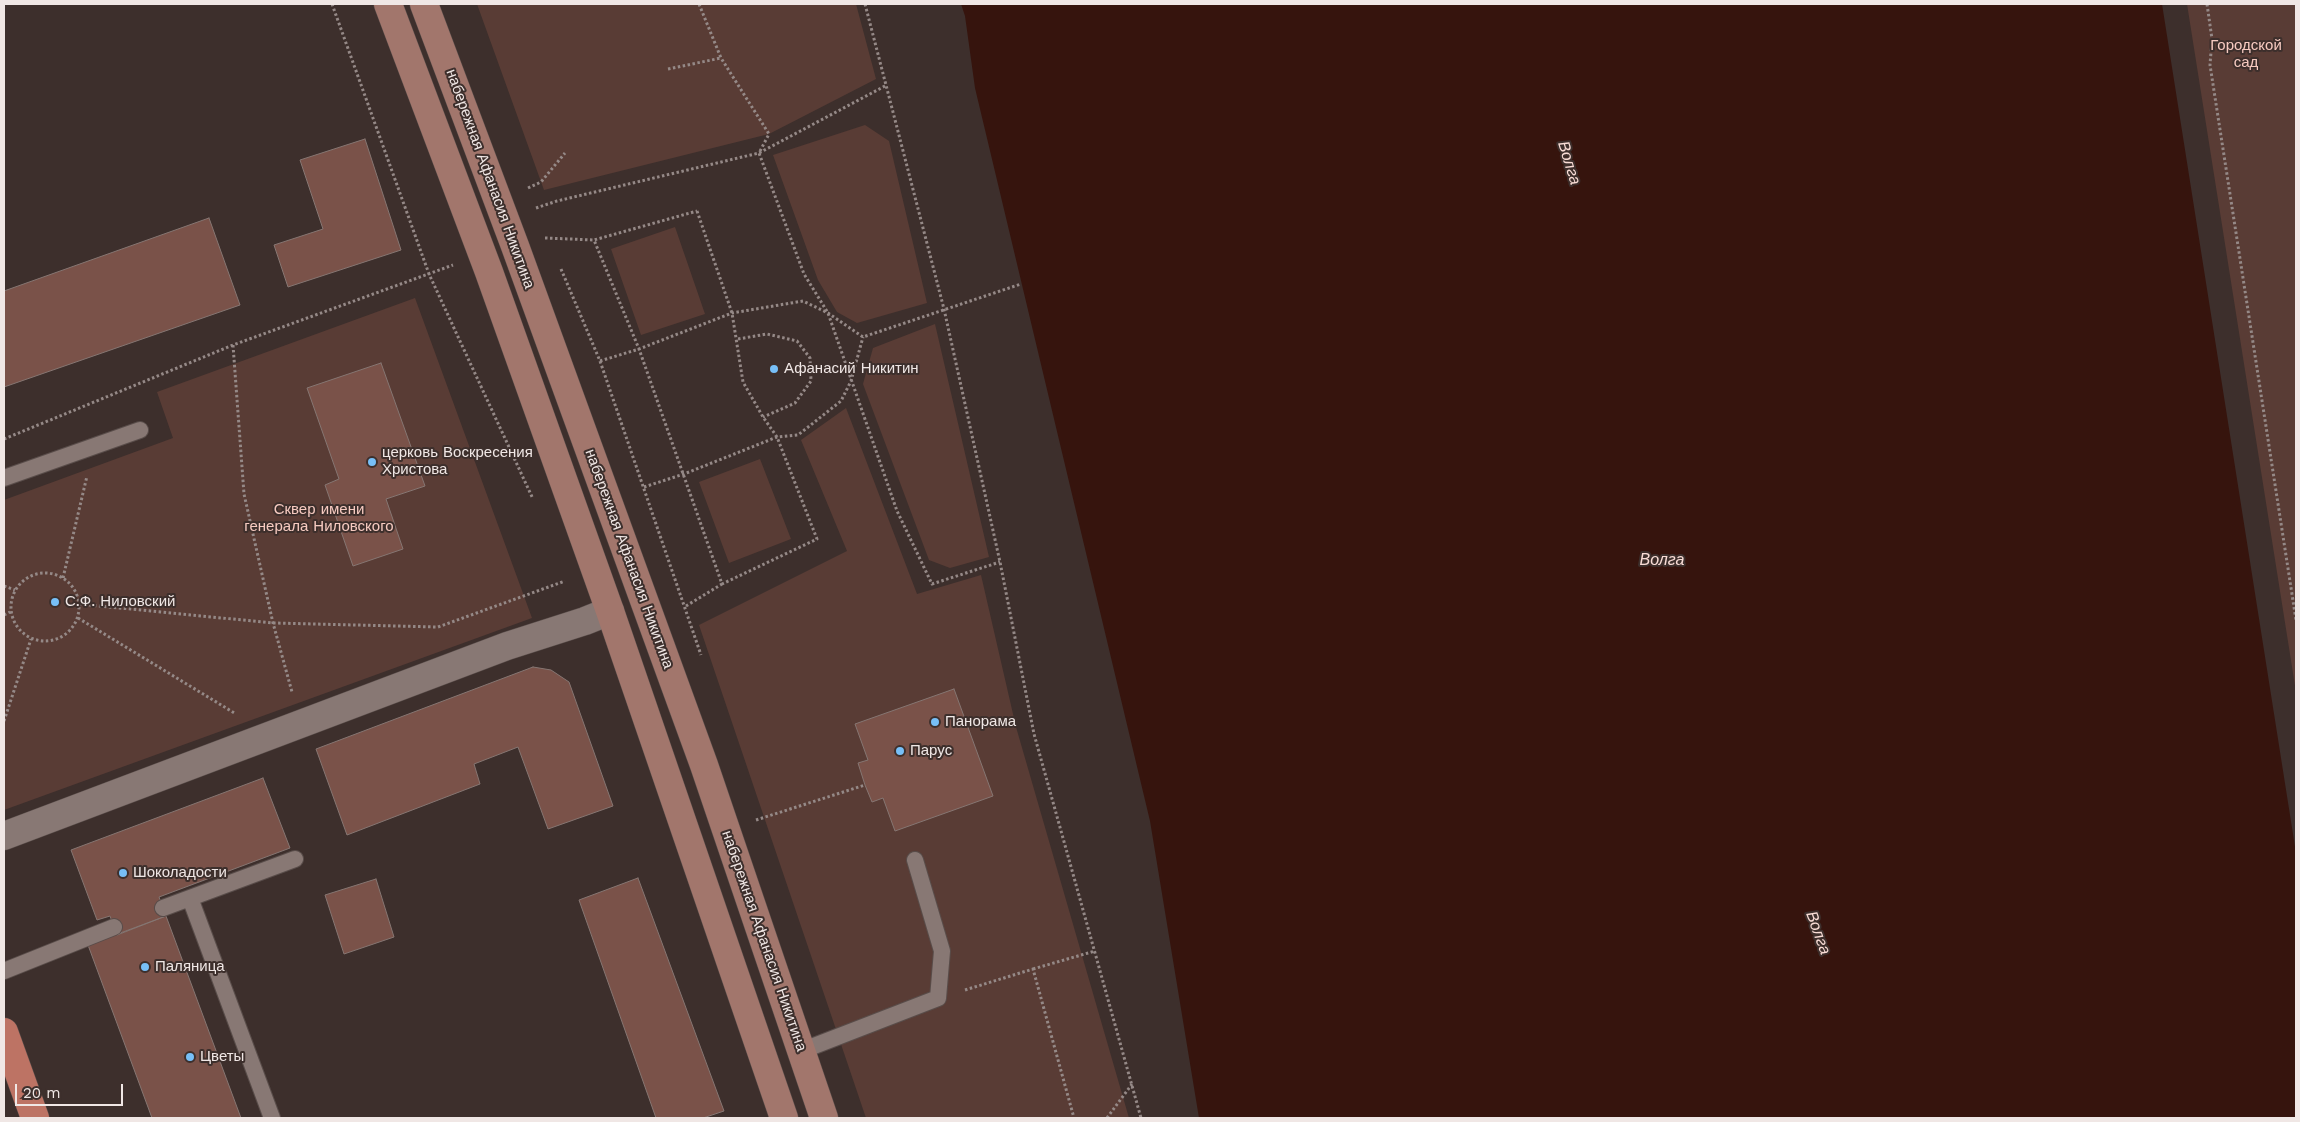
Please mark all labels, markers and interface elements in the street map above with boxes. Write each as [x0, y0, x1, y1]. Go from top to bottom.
park label: Городской сад [2210, 37, 2282, 72]
street label: набережная Афанасия Никитина [442, 67, 538, 291]
water label: Волга [1553, 139, 1585, 187]
place label: Афанасий Никитин [784, 360, 919, 378]
marker: Афанасий Никитин [768, 363, 780, 375]
place label: церковь Воскресения Христова [382, 444, 533, 479]
street label: набережная Афанасия Никитина [581, 447, 677, 671]
marker: церковь Воскресения Христова [366, 456, 378, 468]
park label: Сквер имени генерала Ниловского [244, 501, 394, 536]
water label: Волга [1640, 550, 1684, 570]
place label: С.Ф. Ниловский [65, 593, 175, 611]
marker: С.Ф. Ниловский [49, 596, 61, 608]
place label: Панорама [945, 713, 1016, 731]
marker: Панорама [929, 716, 941, 728]
place label: Парус [910, 742, 952, 760]
marker: Парус [894, 745, 906, 757]
street label: набережная Афанасия Никитина [718, 828, 810, 1054]
place label: Шоколадости [133, 864, 227, 882]
marker: Шоколадости [117, 867, 129, 879]
water label: Волга [1801, 909, 1835, 957]
place label: Паляница [155, 958, 225, 976]
marker: Паляница [139, 961, 151, 973]
place label: Цветы [200, 1048, 244, 1066]
marker: Цветы [184, 1051, 196, 1063]
scale bar [18, 1074, 125, 1106]
text: 20 m [23, 1084, 61, 1102]

